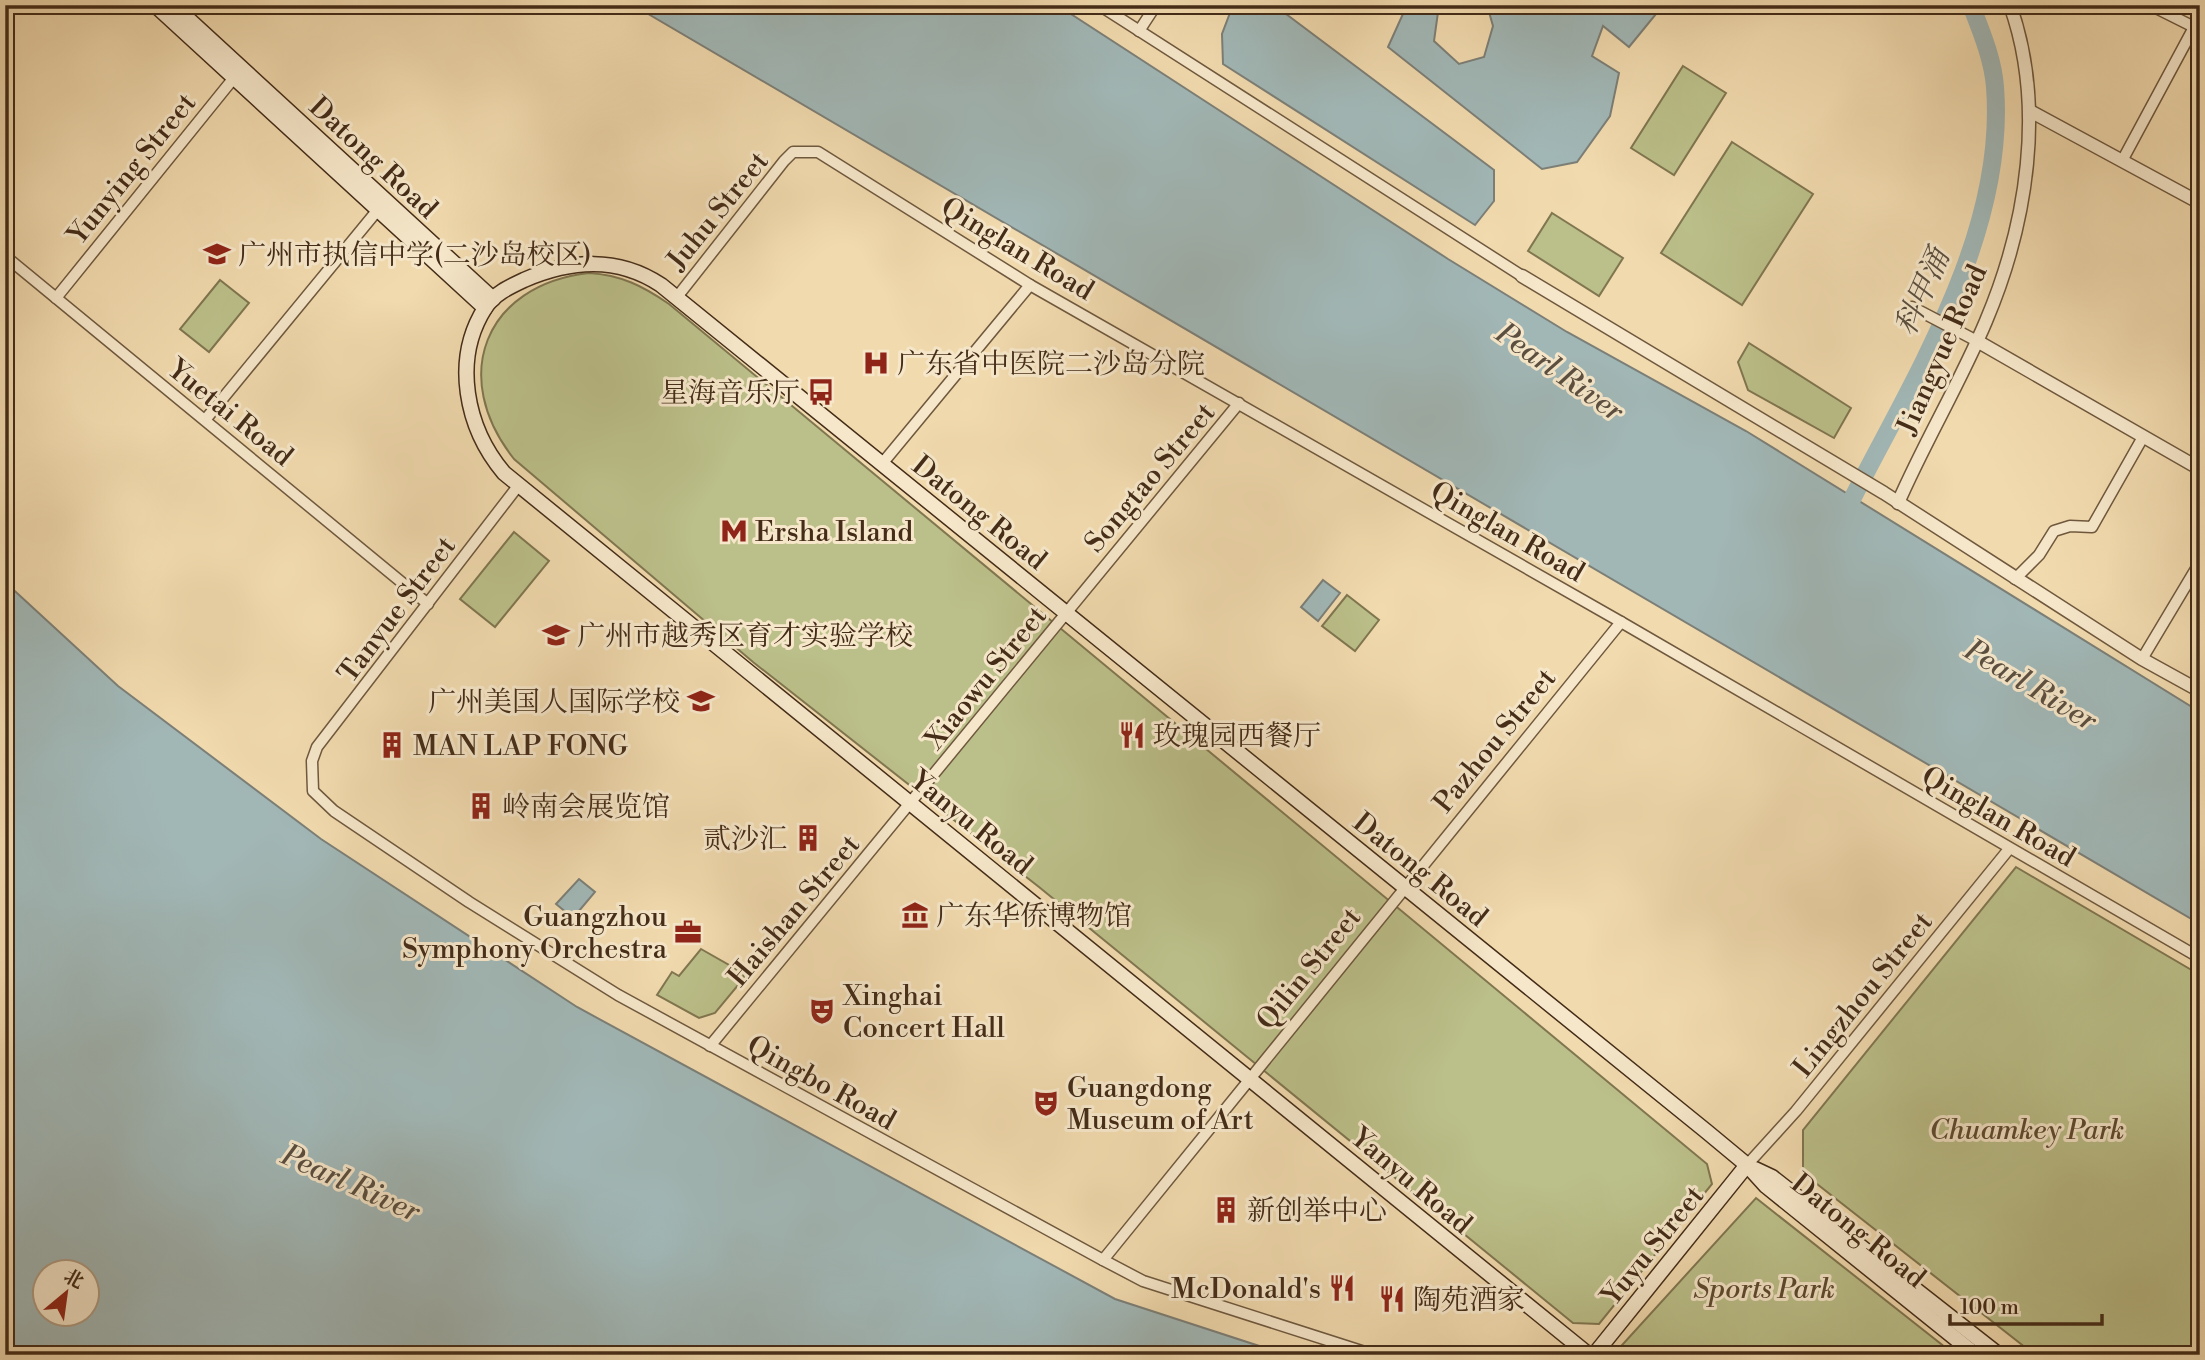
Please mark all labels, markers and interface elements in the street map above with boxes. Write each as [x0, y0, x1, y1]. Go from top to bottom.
street label: Yunying Street [59, 86, 204, 253]
street label: Datong Road [301, 90, 445, 227]
street label: Juhu Street [659, 145, 777, 278]
street label: Qinglan Road [934, 190, 1100, 309]
place label: 广州市执信中学(二沙岛校区) [238, 238, 591, 273]
school or university icon: 广州市执信中学(二沙岛校区) [202, 239, 232, 269]
water label: 科甲涌 [1887, 241, 1960, 341]
street label: Jiangyue Road [1889, 259, 1995, 441]
water label: Pearl River [1487, 314, 1632, 431]
place label: 广东省中医院二沙岛分院 [897, 347, 1205, 382]
hospital icon: 广东省中医院二沙岛分院 [861, 348, 891, 378]
street label: Yuetai Road [159, 351, 300, 474]
place label: 星海音乐厅 [660, 376, 800, 411]
bus stop icon: 星海音乐厅 [806, 377, 836, 407]
street label: Songtao Street [1077, 396, 1223, 560]
street label: Datong Road [905, 448, 1054, 578]
street label: Qinglan Road [1424, 474, 1591, 591]
place label: Ersha Island [755, 515, 913, 550]
metro station icon: Ersha Island [719, 516, 749, 546]
street label: Tanyue Street [331, 530, 464, 690]
street label: Xiaowu Street [917, 599, 1055, 758]
place label: 广州市越秀区育才实验学校 [577, 619, 913, 654]
school or university icon: 广州市越秀区育才实验学校 [541, 620, 571, 650]
water label: Pearl River [1956, 631, 2105, 741]
street label: Pazhou Street [1426, 662, 1564, 820]
place label: 广州美国人国际学校 [428, 685, 680, 720]
school or university icon: 广州美国人国际学校 [686, 686, 716, 716]
place label: 玫瑰园西餐厅 [1153, 719, 1321, 754]
restaurant icon: 玫瑰园西餐厅 [1117, 720, 1147, 750]
place label: MAN LAP FONG [413, 729, 628, 764]
building icon: MAN LAP FONG [377, 730, 407, 760]
street label: Qinglan Road [1915, 759, 2082, 876]
street label: Yanyu Road [901, 762, 1040, 883]
place label: 岭南会展览馆 [502, 790, 670, 825]
building icon: 岭南会展览馆 [466, 791, 496, 821]
street label: Datong Road [1346, 805, 1495, 935]
place label: 贰沙汇 [703, 822, 787, 857]
building icon: 贰沙汇 [793, 823, 823, 853]
street label: Haishan Street [720, 828, 868, 994]
place label: 广东华侨博物馆 [936, 899, 1132, 934]
place label: Guangzhou Symphony Orchestra [402, 900, 668, 967]
museum icon: 广东华侨博物馆 [900, 900, 930, 930]
street label: Qilin Street [1249, 901, 1369, 1037]
street label: Lingzhou Street [1786, 905, 1941, 1085]
office icon: Guangzhou Symphony Orchestra [673, 917, 703, 947]
place label: Xinghai Concert Hall [842, 979, 1005, 1046]
theatre icon: Xinghai Concert Hall [807, 996, 837, 1026]
street label: Qingbo Road [741, 1028, 902, 1139]
place label: Guangdong Museum of Art [1067, 1071, 1254, 1138]
theatre icon: Guangdong Museum of Art [1031, 1088, 1061, 1118]
park label: Chuamkey Park [1930, 1113, 2124, 1148]
street label: Yanyu Road [1342, 1119, 1479, 1242]
water label: Pearl River [274, 1136, 427, 1232]
street label: Datong Road [1784, 1166, 1933, 1296]
street label: Yuyu Street [1593, 1179, 1712, 1314]
place label: 新创举中心 [1247, 1194, 1387, 1229]
building icon: 新创举中心 [1211, 1195, 1241, 1225]
north arrow [32, 1258, 102, 1328]
text: 北 [60, 1264, 88, 1294]
place label: McDonald's [1171, 1272, 1321, 1307]
park label: Sports Park [1693, 1272, 1835, 1307]
restaurant icon: McDonald's [1327, 1273, 1357, 1303]
place label: 陶苑酒家 [1413, 1283, 1525, 1318]
scale bar [1950, 1283, 2102, 1327]
restaurant icon: 陶苑酒家 [1377, 1284, 1407, 1314]
text: 100 m [1960, 1295, 2019, 1321]

